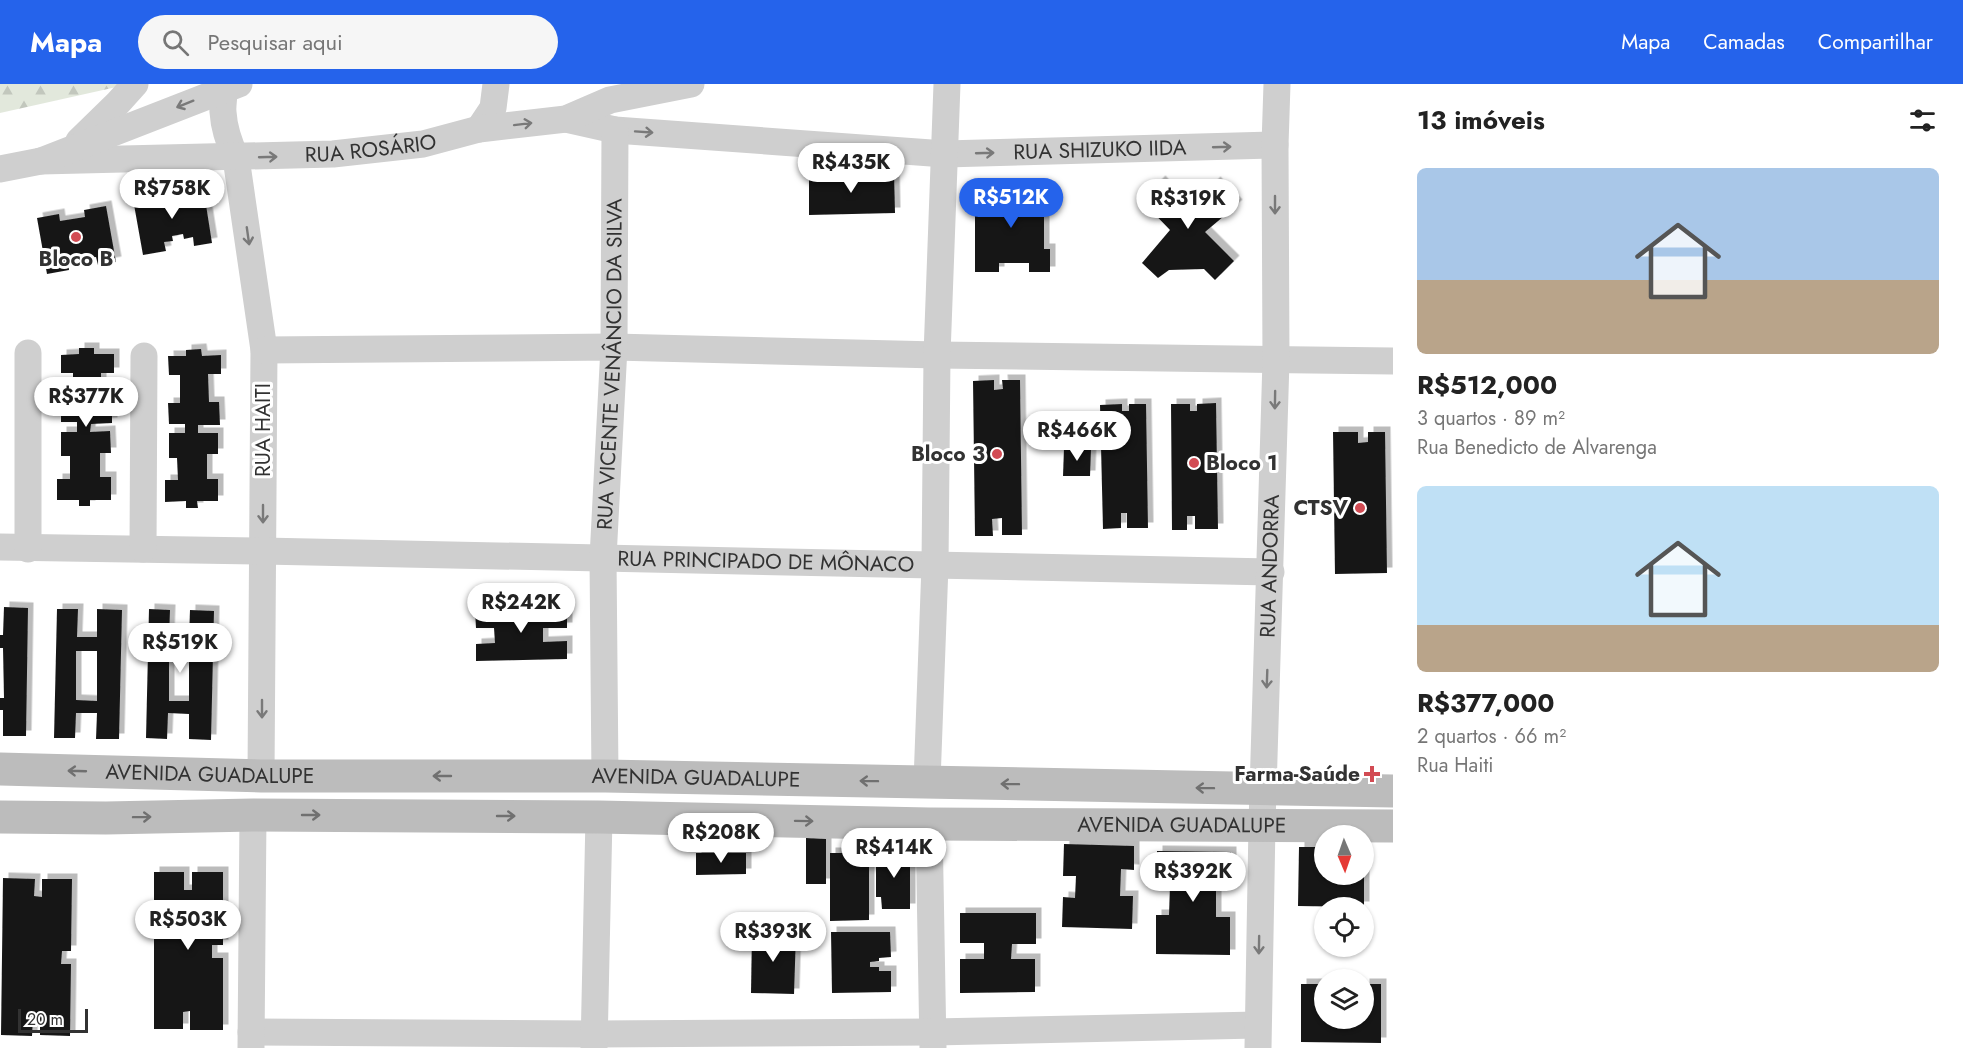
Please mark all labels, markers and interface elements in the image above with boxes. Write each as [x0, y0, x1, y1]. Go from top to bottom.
search box [138, 15, 558, 69]
text: Mapa [30, 22, 102, 63]
icon: search [159, 26, 192, 59]
text: Pesquisar aqui [207, 26, 343, 58]
text: Mapa [1621, 27, 1670, 57]
text: Camadas [1703, 27, 1785, 57]
text: Compartilhar [1818, 27, 1933, 57]
one-way arrow [176, 100, 195, 111]
text: 13 imóveis [1417, 101, 1545, 139]
icon: filters [1906, 104, 1939, 137]
one-way arrow [512, 118, 532, 129]
street label: RUA ROSÁRIO [304, 126, 440, 170]
one-way arrow [634, 127, 654, 138]
street label: RUA SHIZUKO IIDA [1013, 132, 1187, 167]
one-way arrow [1212, 141, 1232, 152]
pin: R$435K [802, 143, 900, 194]
one-way arrow [975, 147, 995, 159]
text: R$435K [812, 148, 890, 177]
one-way arrow [257, 151, 277, 162]
pin: R$758K [123, 169, 221, 220]
text: R$758K [134, 174, 210, 203]
pin: R$512K [962, 178, 1060, 229]
pin: R$319K [1139, 179, 1237, 230]
text: R$512K [973, 183, 1049, 212]
text: R$319K [1150, 184, 1226, 213]
one-way arrow [1269, 195, 1281, 215]
street label: RUA VICENTE VENÂNCIO DA SILVA [589, 198, 630, 531]
icon: home [1624, 207, 1732, 315]
one-way arrow [242, 226, 253, 246]
marker: Bloco B [69, 230, 83, 244]
place label: Bloco B [38, 244, 114, 274]
text: R$512,000 [1417, 366, 1557, 404]
pin: R$377K [37, 377, 135, 428]
text: R$377K [48, 382, 124, 411]
street label: RUA HAITI [248, 383, 278, 477]
one-way arrow [1269, 390, 1281, 410]
text: 3 quartos · 89 m² [1417, 404, 1565, 433]
pin: R$466K [1028, 411, 1126, 462]
text: R$466K [1037, 416, 1117, 445]
text: Rua Benedicto de Alvarenga [1417, 433, 1657, 462]
place label: Bloco 3 [911, 439, 985, 469]
marker: Bloco 3 [990, 447, 1004, 461]
place label: Bloco 1 [1206, 448, 1278, 478]
marker: Bloco 1 [1187, 456, 1201, 470]
place label: CTSV [1294, 493, 1349, 523]
street label: RUA ANDORRA [1253, 494, 1287, 638]
marker: CTSV [1353, 501, 1367, 515]
one-way arrow [257, 504, 269, 524]
icon: home [1624, 525, 1732, 633]
street label: RUA PRINCIPADO DE MÔNACO [617, 543, 915, 580]
pin: R$242K [472, 583, 570, 634]
text: R$242K [481, 588, 561, 617]
pin: R$519K [131, 623, 229, 674]
text: R$519K [142, 628, 218, 657]
one-way arrow [1261, 669, 1273, 689]
text: R$377,000 [1417, 684, 1555, 722]
one-way arrow [256, 699, 267, 719]
text: 2 quartos · 66 m² [1417, 722, 1566, 751]
text: Rua Haiti [1417, 751, 1493, 780]
street label: AVENIDA GUADALUPE [105, 757, 314, 791]
place label: Farma-Saúde [1234, 759, 1360, 789]
street label: AVENIDA GUADALUPE [591, 761, 801, 795]
one-way arrow [67, 765, 87, 776]
marker: Farma-Saúde [1365, 767, 1379, 781]
one-way arrow [432, 770, 452, 782]
one-way arrow [859, 775, 879, 787]
one-way arrow [1000, 778, 1020, 790]
one-way arrow [1195, 782, 1215, 794]
one-way arrow [301, 809, 321, 821]
one-way arrow [496, 810, 516, 822]
street label: AVENIDA GUADALUPE [1077, 810, 1286, 841]
one-way arrow [132, 811, 152, 823]
pin: R$208K [672, 813, 770, 864]
one-way arrow [794, 815, 814, 827]
text: R$208K [682, 818, 760, 847]
north arrow [1314, 825, 1374, 885]
map controls [1314, 825, 1374, 1029]
pin: R$414K [845, 828, 943, 879]
text: R$414K [855, 833, 933, 862]
pin: R$392K [1144, 852, 1242, 903]
text: R$392K [1154, 857, 1232, 886]
button: locate [1314, 897, 1374, 957]
pin: R$503K [139, 900, 237, 951]
text: R$503K [149, 905, 227, 934]
pin: R$393K [724, 912, 822, 963]
text: R$393K [734, 917, 812, 946]
one-way arrow [1253, 935, 1265, 955]
button: layers [1314, 969, 1374, 1029]
scale bar [18, 1006, 88, 1034]
text: 20 m [27, 1008, 63, 1031]

